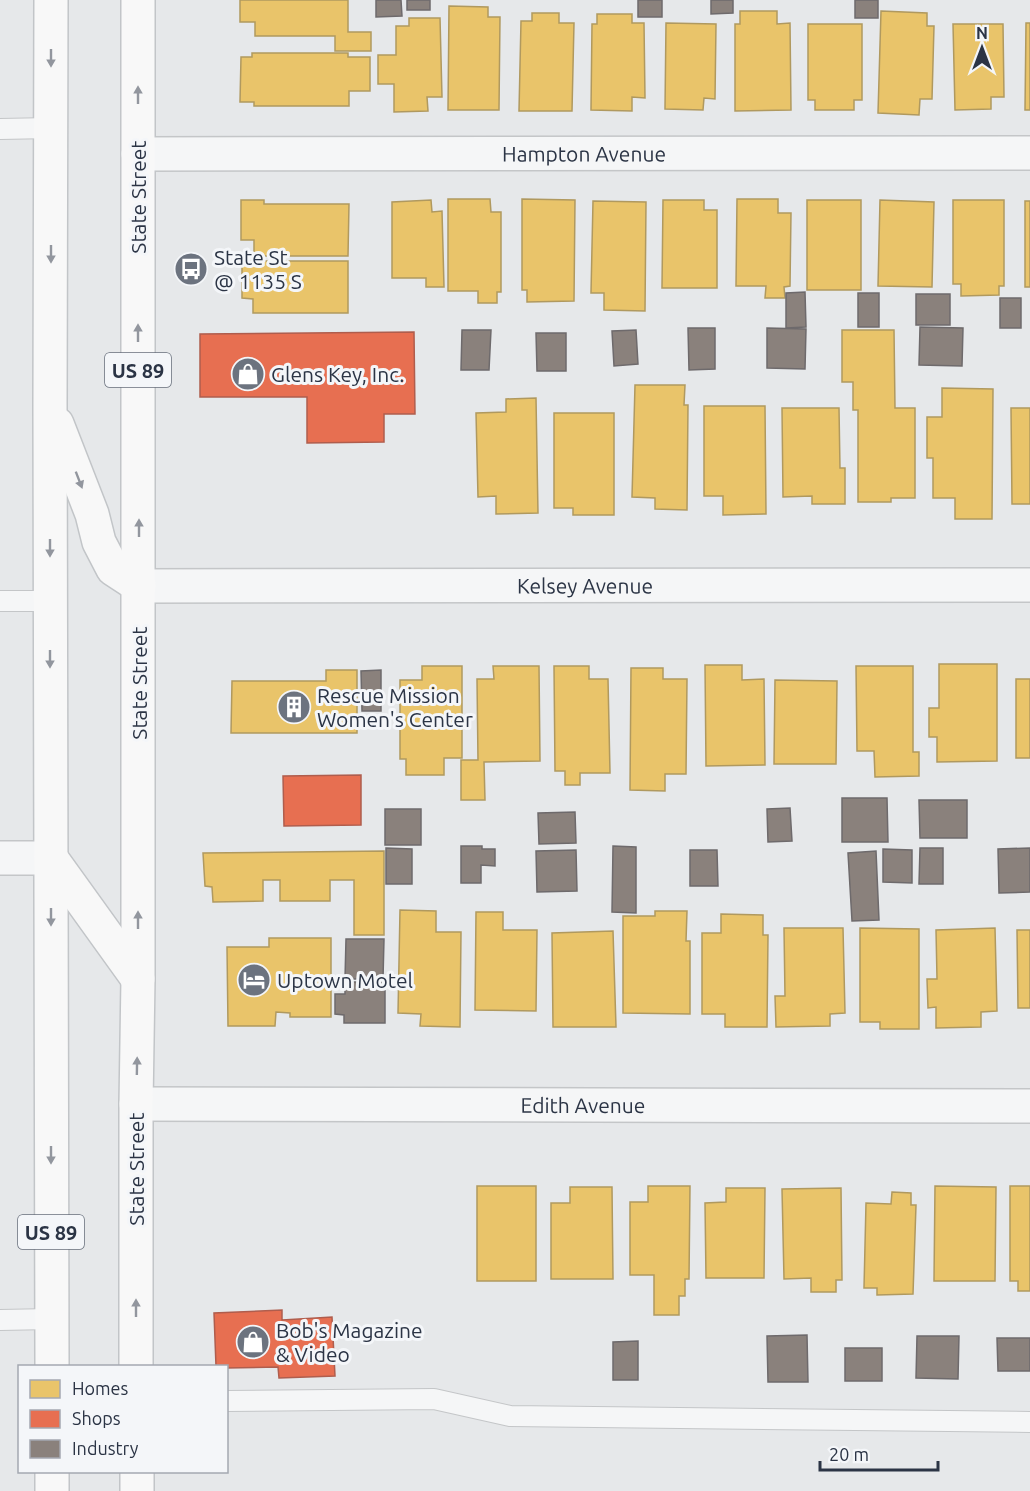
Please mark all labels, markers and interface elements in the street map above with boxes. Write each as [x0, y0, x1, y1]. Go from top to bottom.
north arrow [952, 18, 1012, 78]
text: N [976, 24, 988, 42]
one-way arrow [46, 49, 56, 68]
one-way arrow [133, 86, 143, 105]
street label: State Street [126, 140, 150, 254]
street label: Hampton Avenue [502, 141, 666, 166]
one-way arrow [46, 244, 56, 263]
place label: State St @ 1135 S [214, 245, 302, 293]
bus stop icon: State St @ 1135 S [173, 251, 209, 287]
one-way arrow [133, 323, 143, 342]
road number: US 89 [105, 353, 171, 387]
shop icon: Glens Key, Inc. [230, 356, 266, 392]
place label: Glens Key, Inc. [271, 362, 404, 386]
one-way arrow [74, 471, 84, 489]
one-way arrow [134, 518, 144, 537]
one-way arrow [45, 539, 55, 558]
street label: Kelsey Avenue [517, 573, 653, 598]
street label: State Street [127, 626, 151, 740]
one-way arrow [45, 650, 55, 669]
place label: Rescue Mission Women's Center [317, 683, 473, 731]
building icon: Rescue Mission Women's Center [276, 689, 312, 725]
one-way arrow [46, 907, 56, 926]
one-way arrow [133, 911, 143, 930]
hotel icon: Uptown Motel [236, 962, 272, 998]
place label: Uptown Motel [277, 968, 413, 992]
one-way arrow [132, 1056, 142, 1075]
street label: Edith Avenue [521, 1093, 645, 1117]
street label: State Street [124, 1112, 148, 1226]
one-way arrow [46, 1146, 56, 1165]
road number: US 89 [18, 1215, 84, 1249]
one-way arrow [131, 1299, 141, 1318]
place label: Bob's Magazine & Video [276, 1318, 423, 1366]
shop icon: Bob's Magazine & Video [235, 1324, 271, 1360]
legend [18, 1365, 228, 1473]
text: Homes [72, 1378, 129, 1398]
text: Shops [72, 1408, 121, 1428]
scale bar [820, 1434, 938, 1472]
text: Industry [72, 1438, 139, 1458]
text: 20 m [829, 1444, 869, 1464]

